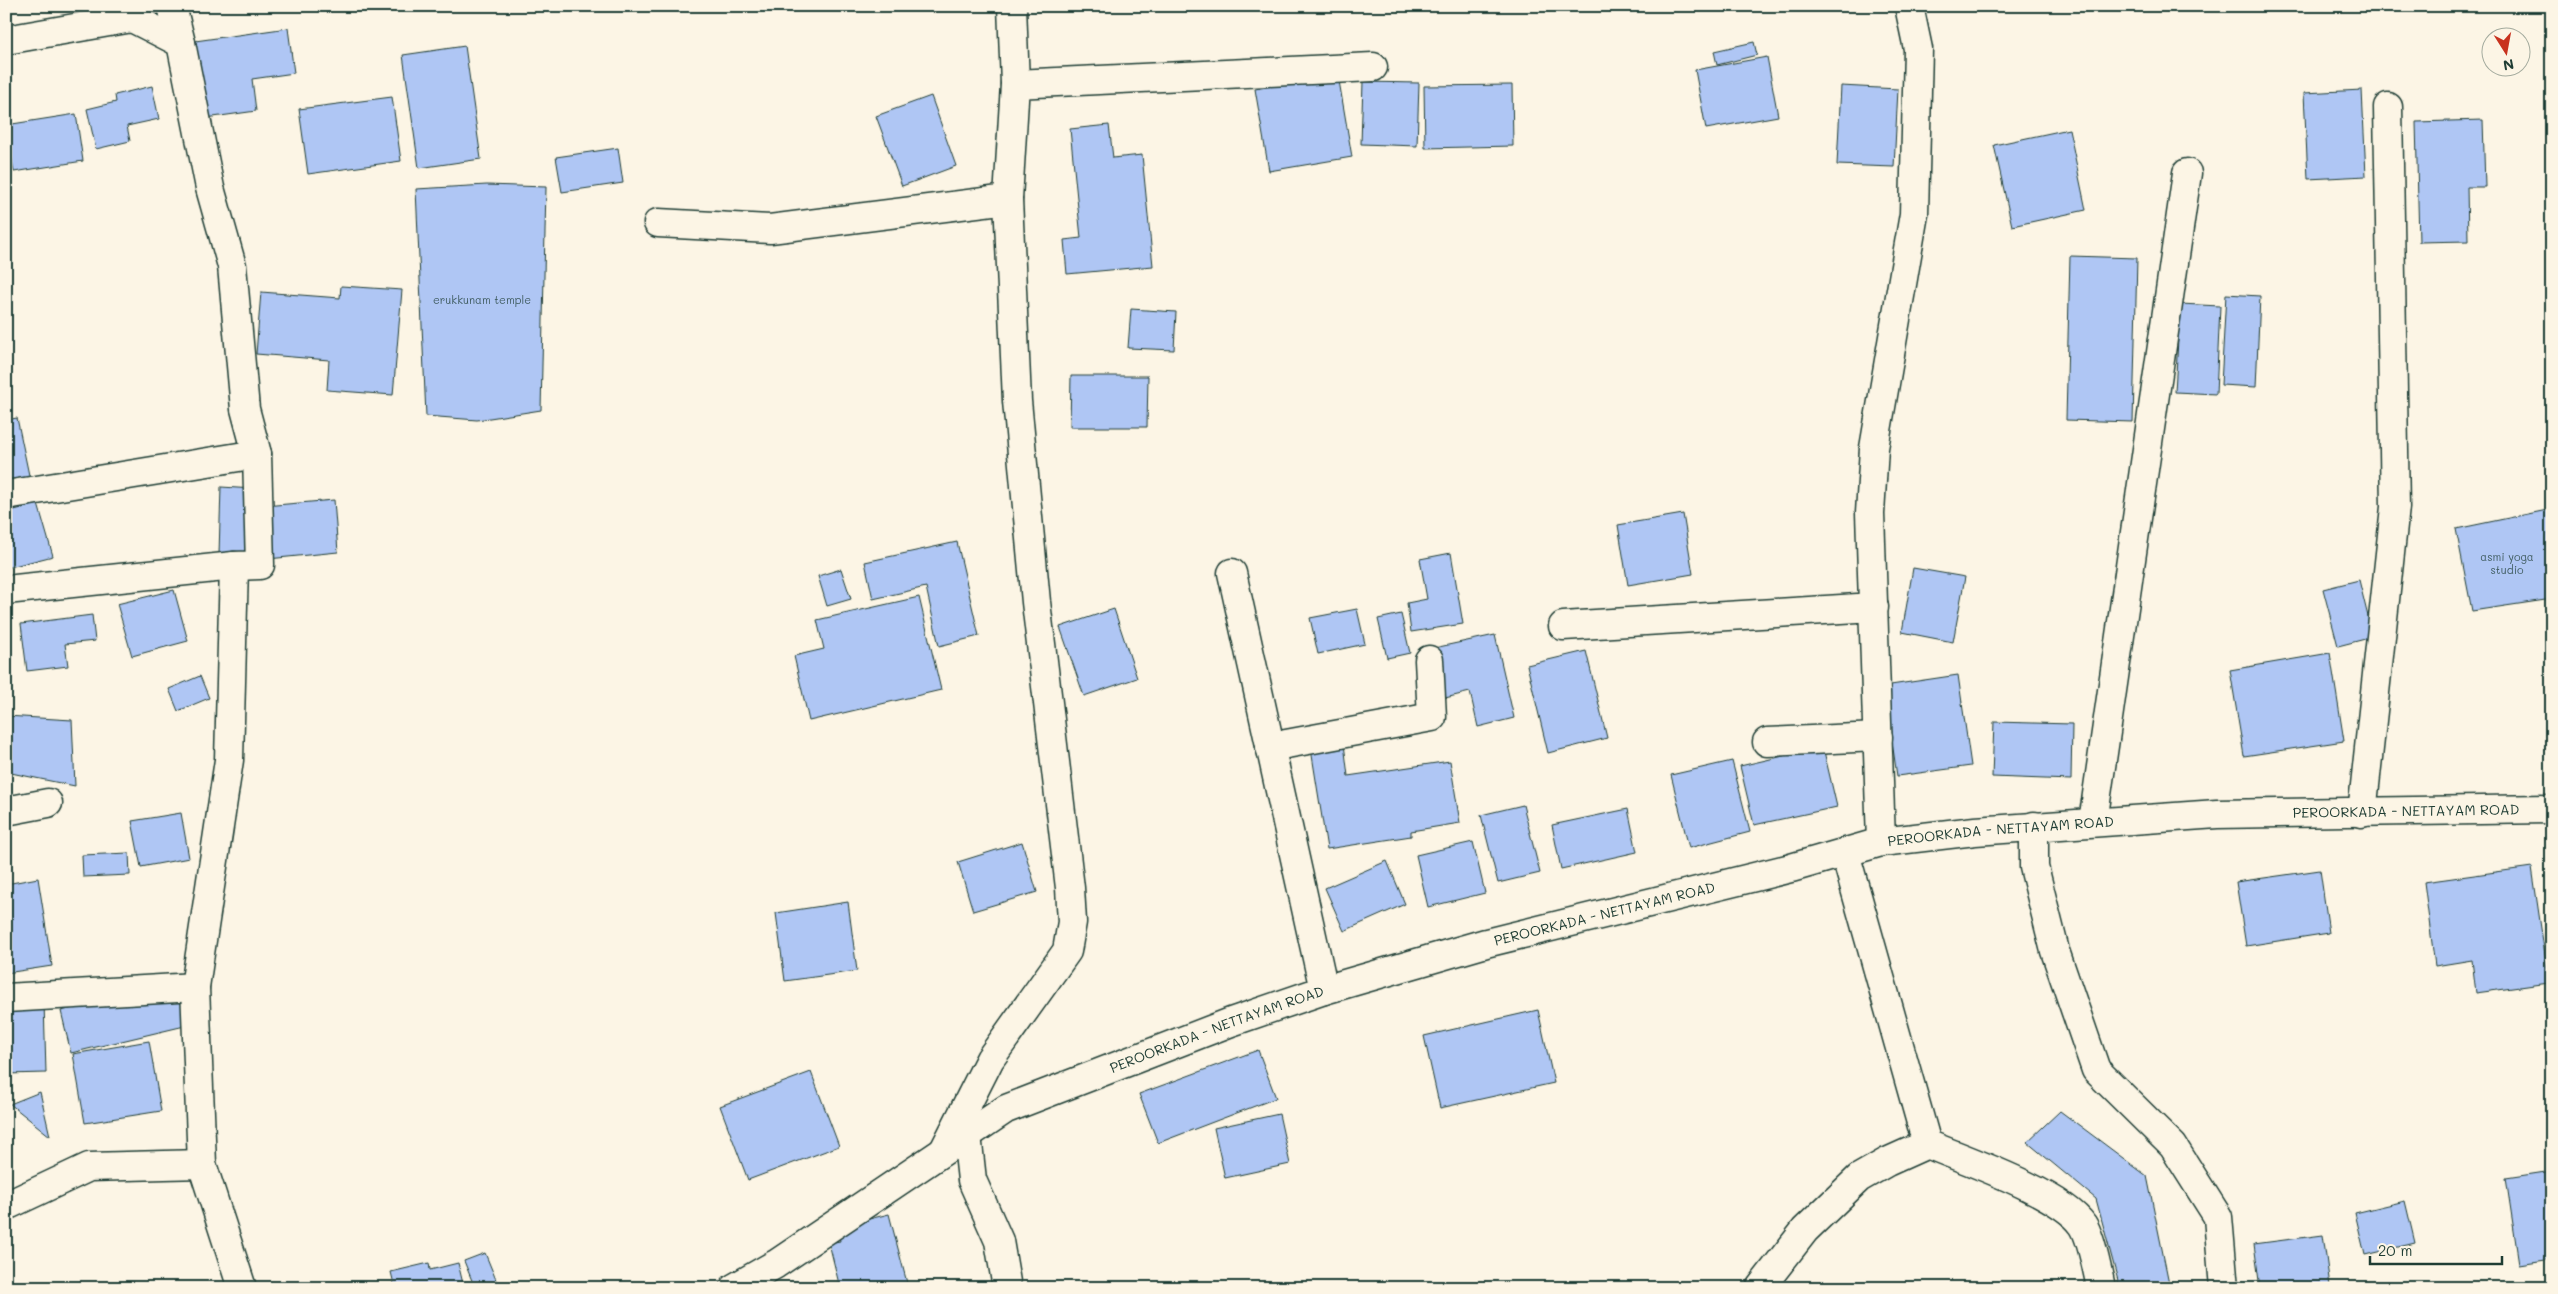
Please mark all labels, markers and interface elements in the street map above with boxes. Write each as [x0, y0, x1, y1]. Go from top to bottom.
north arrow [2480, 28, 2530, 78]
text: N [2502, 55, 2516, 76]
house number: erukkunam temple [433, 292, 531, 307]
house number: asmi yoga studio [2480, 549, 2534, 577]
street label: PEROORKADA - NETTAYAM ROAD [2292, 799, 2520, 822]
street label: PEROORKADA - NETTAYAM ROAD [1887, 811, 2114, 850]
street label: PEROORKADA - NETTAYAM ROAD [1492, 877, 1717, 950]
street label: PEROORKADA - NETTAYAM ROAD [1107, 981, 1326, 1077]
scale bar [2370, 1234, 2503, 1266]
text: 20 m [2378, 1240, 2412, 1260]

